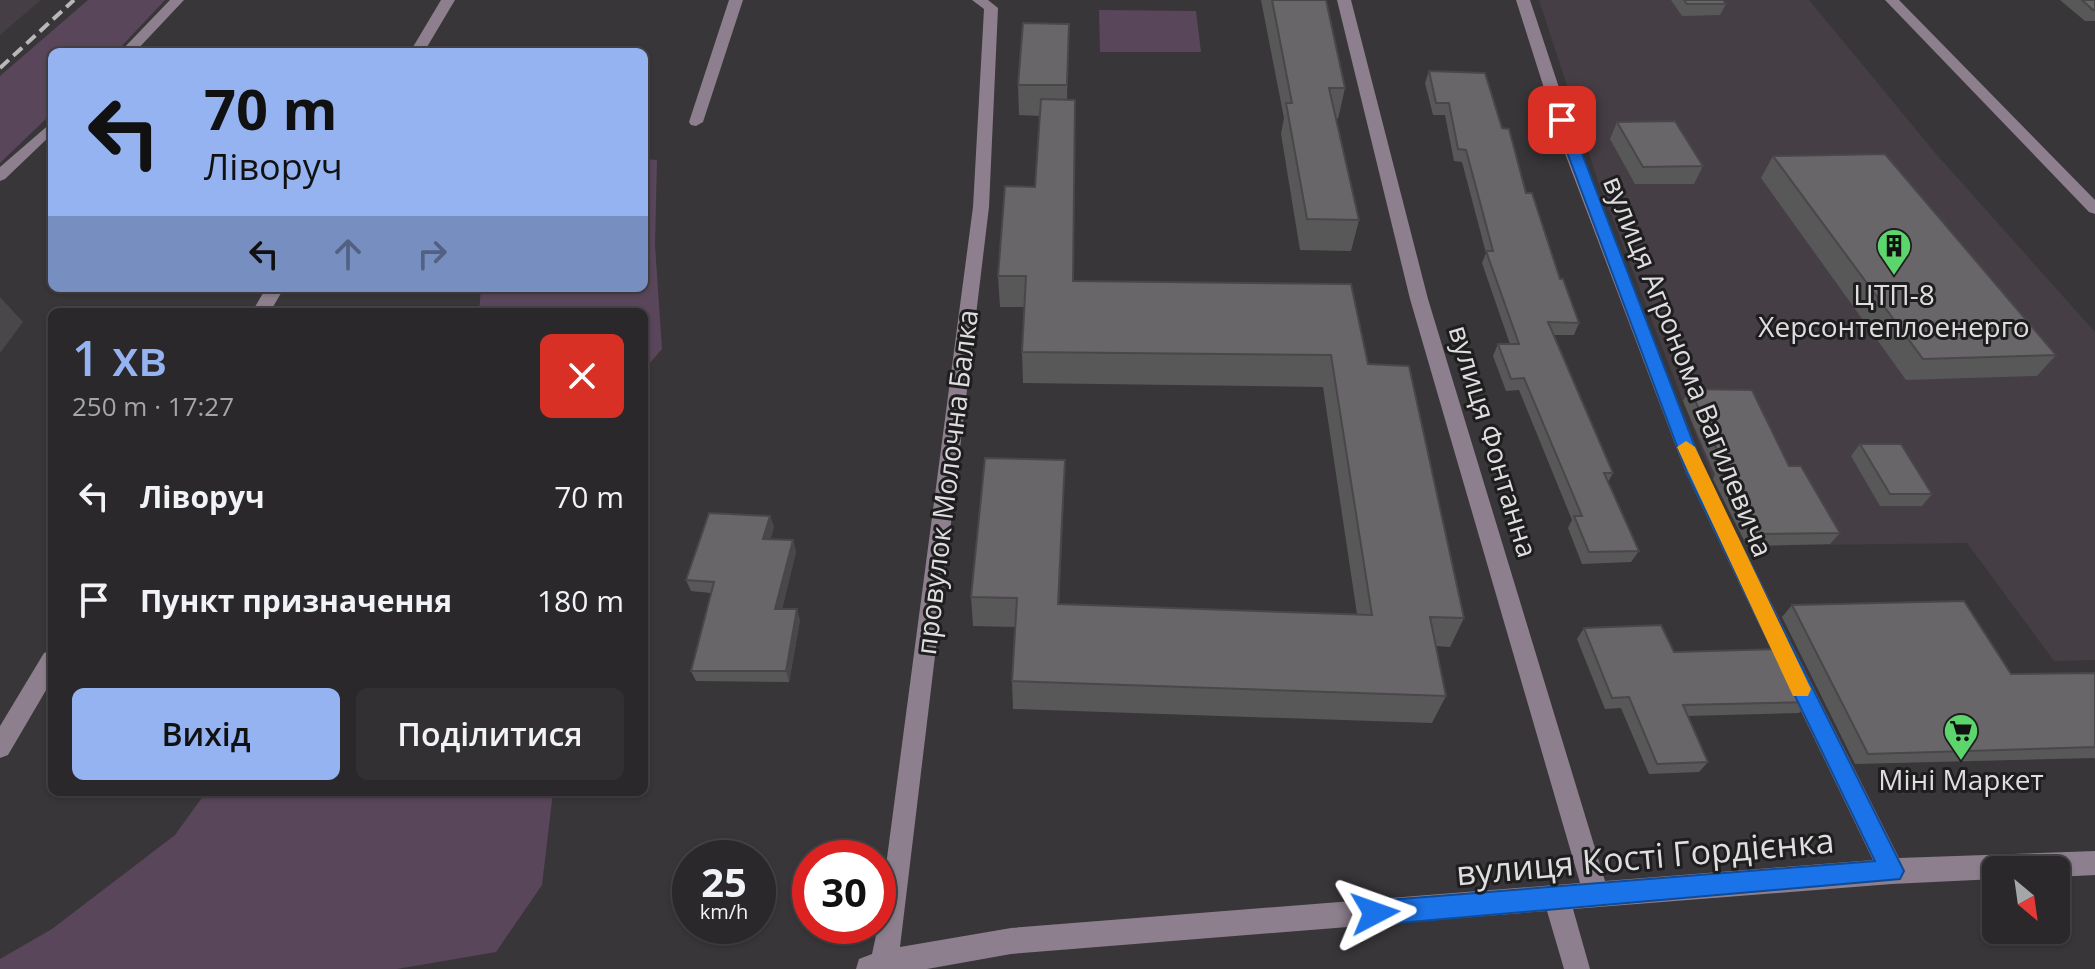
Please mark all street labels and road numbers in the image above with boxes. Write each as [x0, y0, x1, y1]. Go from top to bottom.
street label: вулиця Агронома Вагилевича [1595, 170, 1783, 562]
street label: провулок Молочна Балка [906, 307, 986, 657]
street label: вулиця Фонтанна [1441, 320, 1547, 562]
street label: вулиця Кості Гордієнка [1454, 817, 1836, 895]

